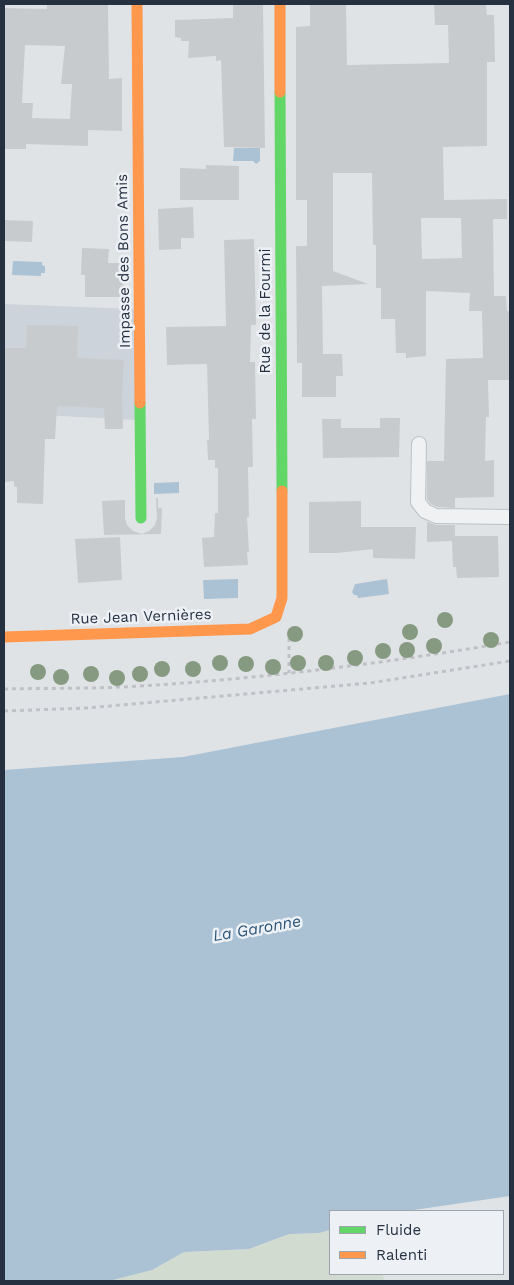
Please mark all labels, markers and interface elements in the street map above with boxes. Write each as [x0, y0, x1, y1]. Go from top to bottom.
street label: Impasse des Bons Amis [113, 174, 135, 348]
street label: Rue de la Fourmi [257, 248, 275, 374]
street label: Rue Jean Vernières [70, 606, 212, 628]
water label: La Garonne [211, 912, 303, 946]
legend [329, 1210, 504, 1275]
text: Fluide [376, 1221, 421, 1239]
text: Ralenti [376, 1246, 427, 1264]

